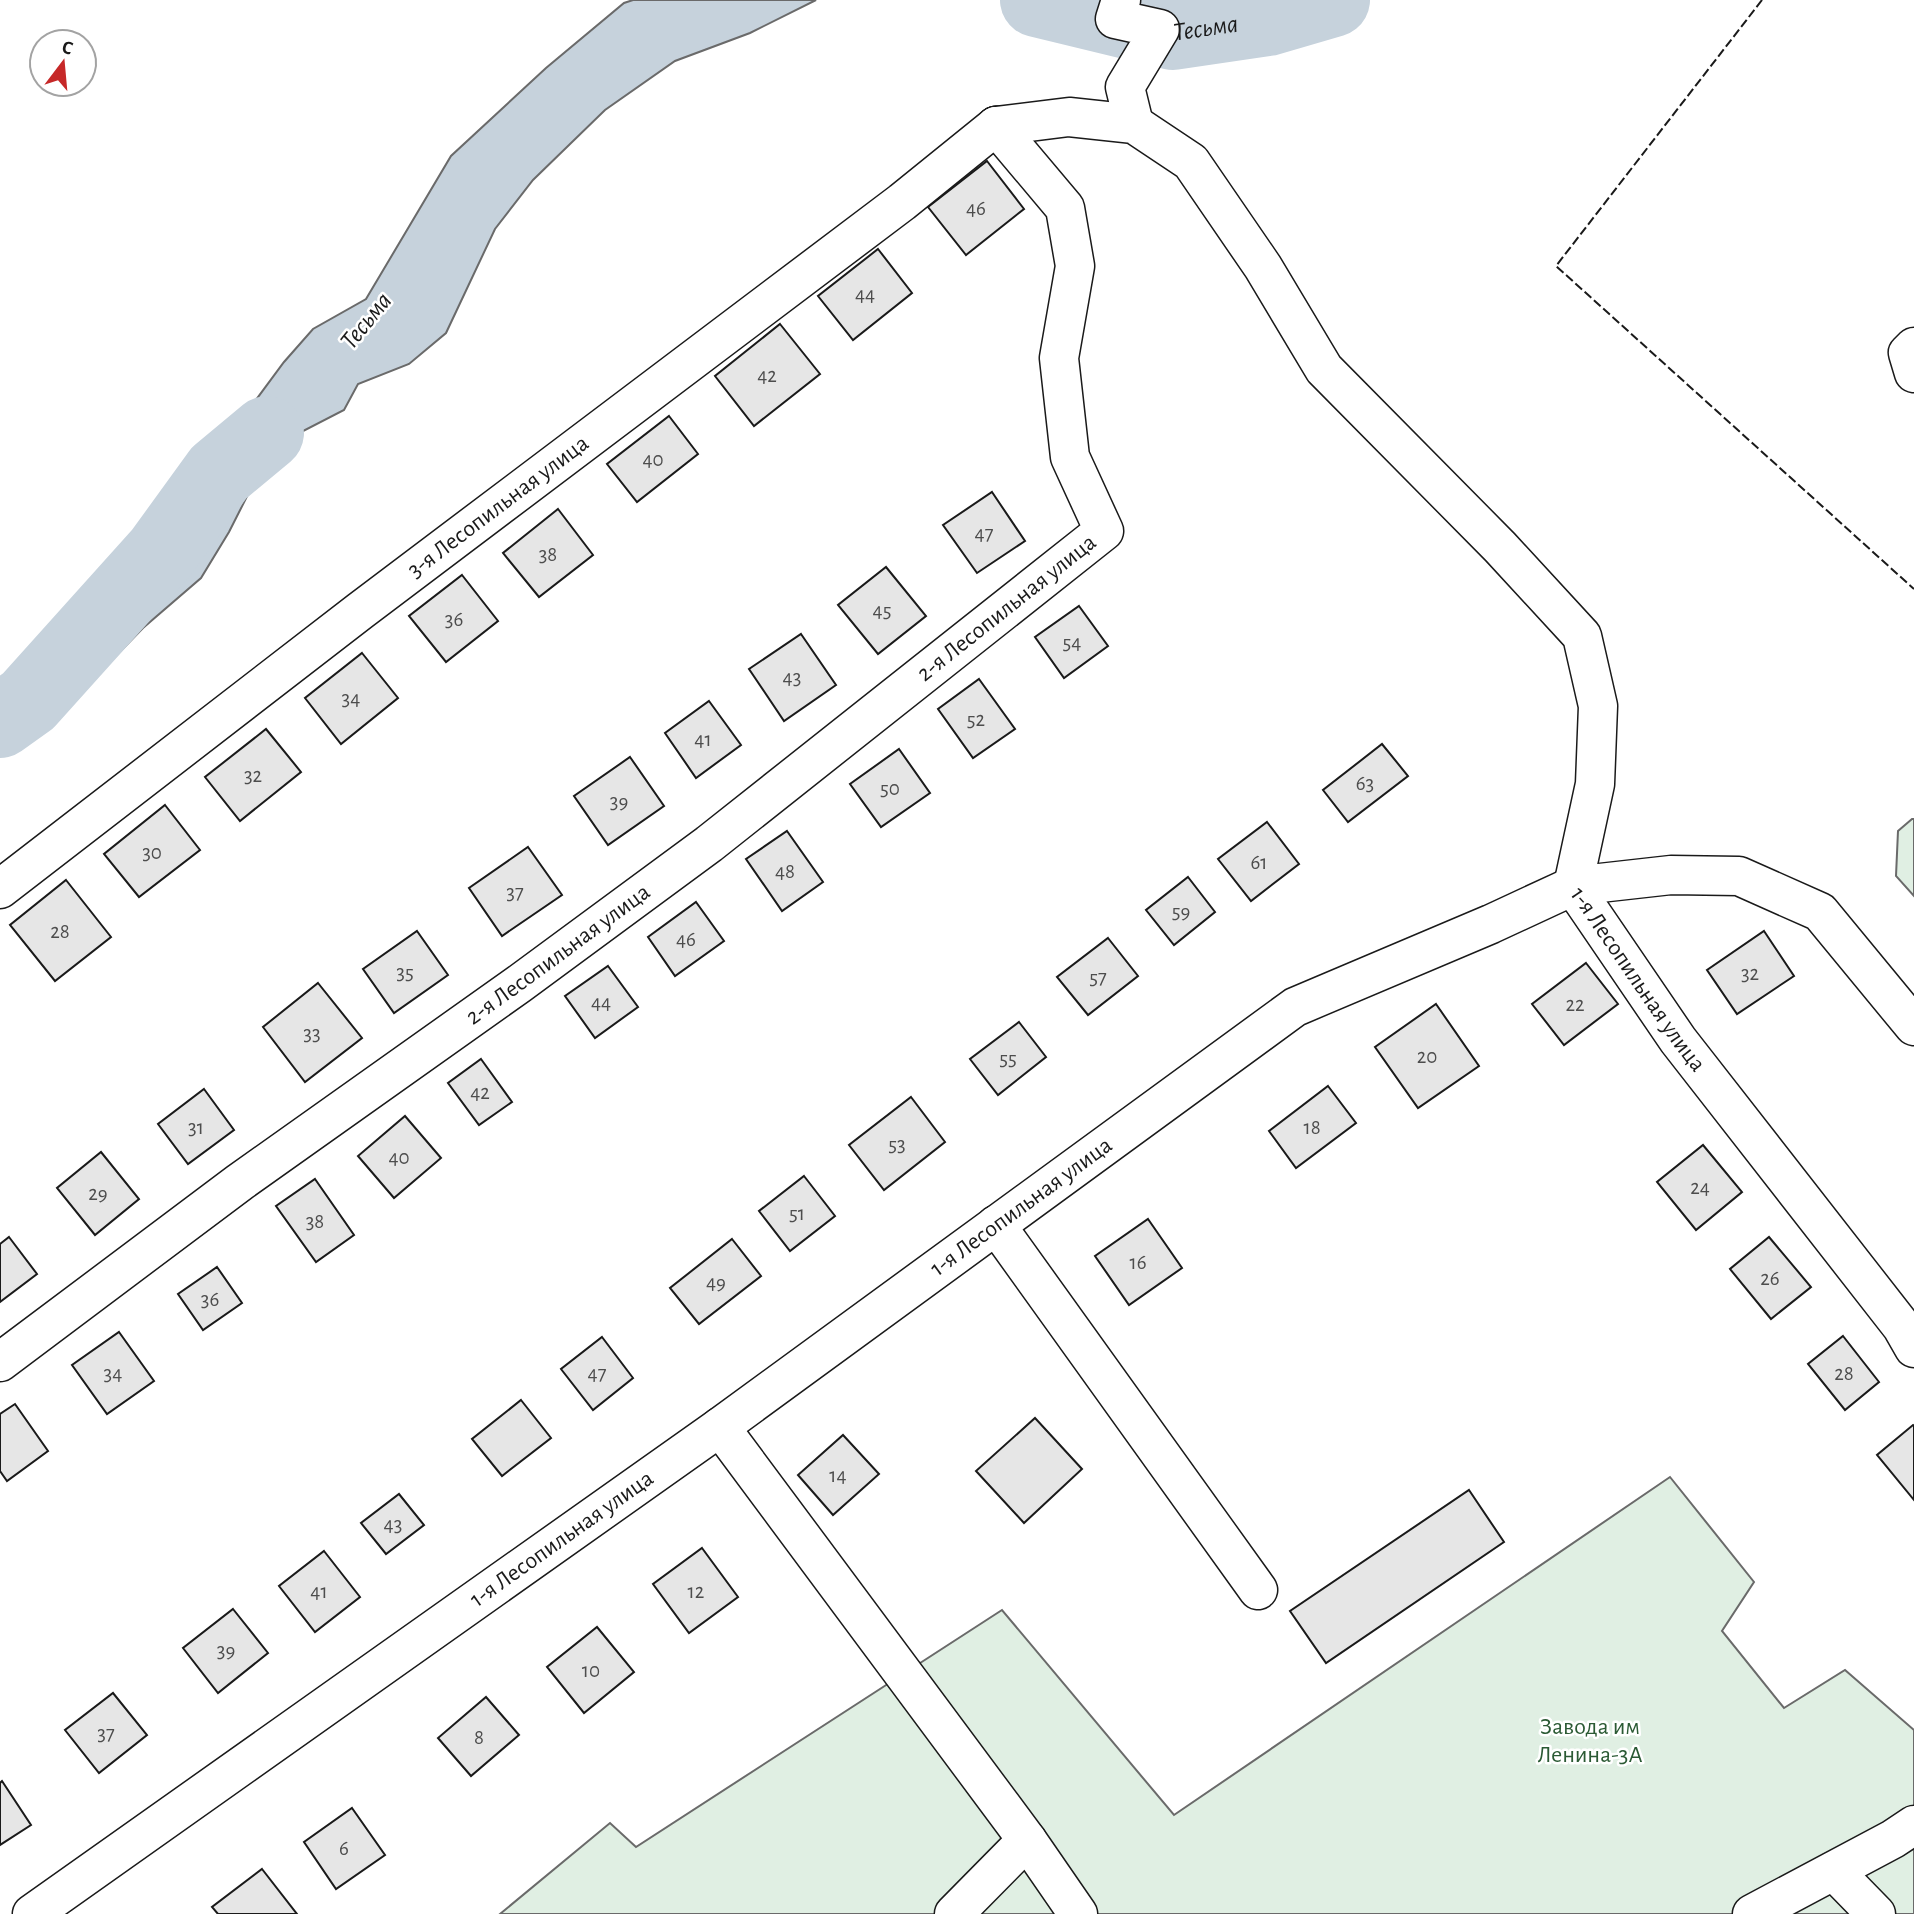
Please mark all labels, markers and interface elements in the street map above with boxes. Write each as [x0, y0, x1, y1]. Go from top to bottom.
water label: Тесьма [1172, 11, 1240, 46]
north arrow [28, 28, 98, 98]
text: С [60, 38, 75, 59]
house number: 46 [966, 198, 986, 219]
house number: 44 [855, 284, 875, 305]
water label: Тесьма [335, 288, 397, 354]
house number: 42 [757, 365, 777, 386]
street label: 3-я Лесопильная улица [403, 431, 593, 583]
house number: 40 [642, 449, 664, 470]
house number: 47 [975, 523, 994, 544]
street label: 2-я Лесопильная улица [913, 530, 1101, 686]
house number: 38 [539, 544, 557, 565]
house number: 45 [873, 600, 891, 621]
house number: 36 [445, 609, 463, 630]
house number: 54 [1063, 632, 1081, 653]
house number: 43 [783, 667, 801, 688]
house number: 34 [342, 688, 360, 709]
house number: 52 [967, 709, 985, 730]
house number: 41 [694, 729, 712, 750]
house number: 32 [244, 765, 262, 786]
house number: 63 [1356, 773, 1374, 794]
house number: 50 [880, 778, 900, 799]
house number: 39 [610, 791, 628, 812]
house number: 30 [142, 842, 162, 863]
house number: 61 [1250, 852, 1268, 873]
house number: 48 [775, 861, 795, 882]
street label: 2-я Лесопильная улица [462, 880, 654, 1029]
house number: 37 [506, 882, 524, 903]
street label: 1-я Лесопильная улица [1566, 883, 1710, 1076]
house number: 59 [1172, 901, 1190, 922]
house number: 28 [50, 921, 70, 942]
house number: 46 [676, 929, 696, 950]
house number: 35 [396, 962, 414, 983]
house number: 32 [1741, 963, 1759, 984]
house number: 57 [1089, 967, 1107, 988]
house number: 44 [591, 992, 611, 1013]
house number: 22 [1565, 994, 1585, 1015]
house number: 33 [303, 1023, 321, 1044]
house number: 20 [1417, 1046, 1437, 1067]
house number: 55 [999, 1048, 1017, 1069]
house number: 42 [470, 1082, 490, 1103]
house number: 31 [188, 1117, 204, 1138]
house number: 18 [1303, 1117, 1321, 1138]
street label: 1-я Лесопильная улица [926, 1133, 1117, 1281]
house number: 53 [888, 1134, 906, 1155]
house number: 40 [388, 1147, 410, 1168]
house number: 24 [1690, 1177, 1710, 1198]
house number: 29 [88, 1183, 108, 1204]
house number: 51 [789, 1203, 805, 1224]
house number: 38 [306, 1211, 324, 1232]
house number: 16 [1129, 1252, 1147, 1273]
house number: 26 [1760, 1268, 1780, 1289]
house number: 49 [706, 1272, 726, 1293]
house number: 36 [201, 1289, 219, 1310]
house number: 34 [104, 1363, 122, 1384]
house number: 47 [588, 1363, 607, 1384]
house number: 28 [1834, 1363, 1854, 1384]
house number: 14 [829, 1465, 847, 1486]
street label: 1-я Лесопильная улица [466, 1466, 658, 1612]
house number: 43 [384, 1514, 402, 1535]
house number: 41 [310, 1581, 328, 1602]
house number: 12 [688, 1581, 704, 1602]
house number: 39 [217, 1640, 235, 1661]
house number: 10 [582, 1660, 600, 1681]
park label: Завода им Ленина-3А [1537, 1715, 1643, 1767]
house number: 37 [97, 1723, 115, 1744]
house number: 8 [474, 1727, 484, 1748]
house number: 6 [339, 1838, 349, 1859]

